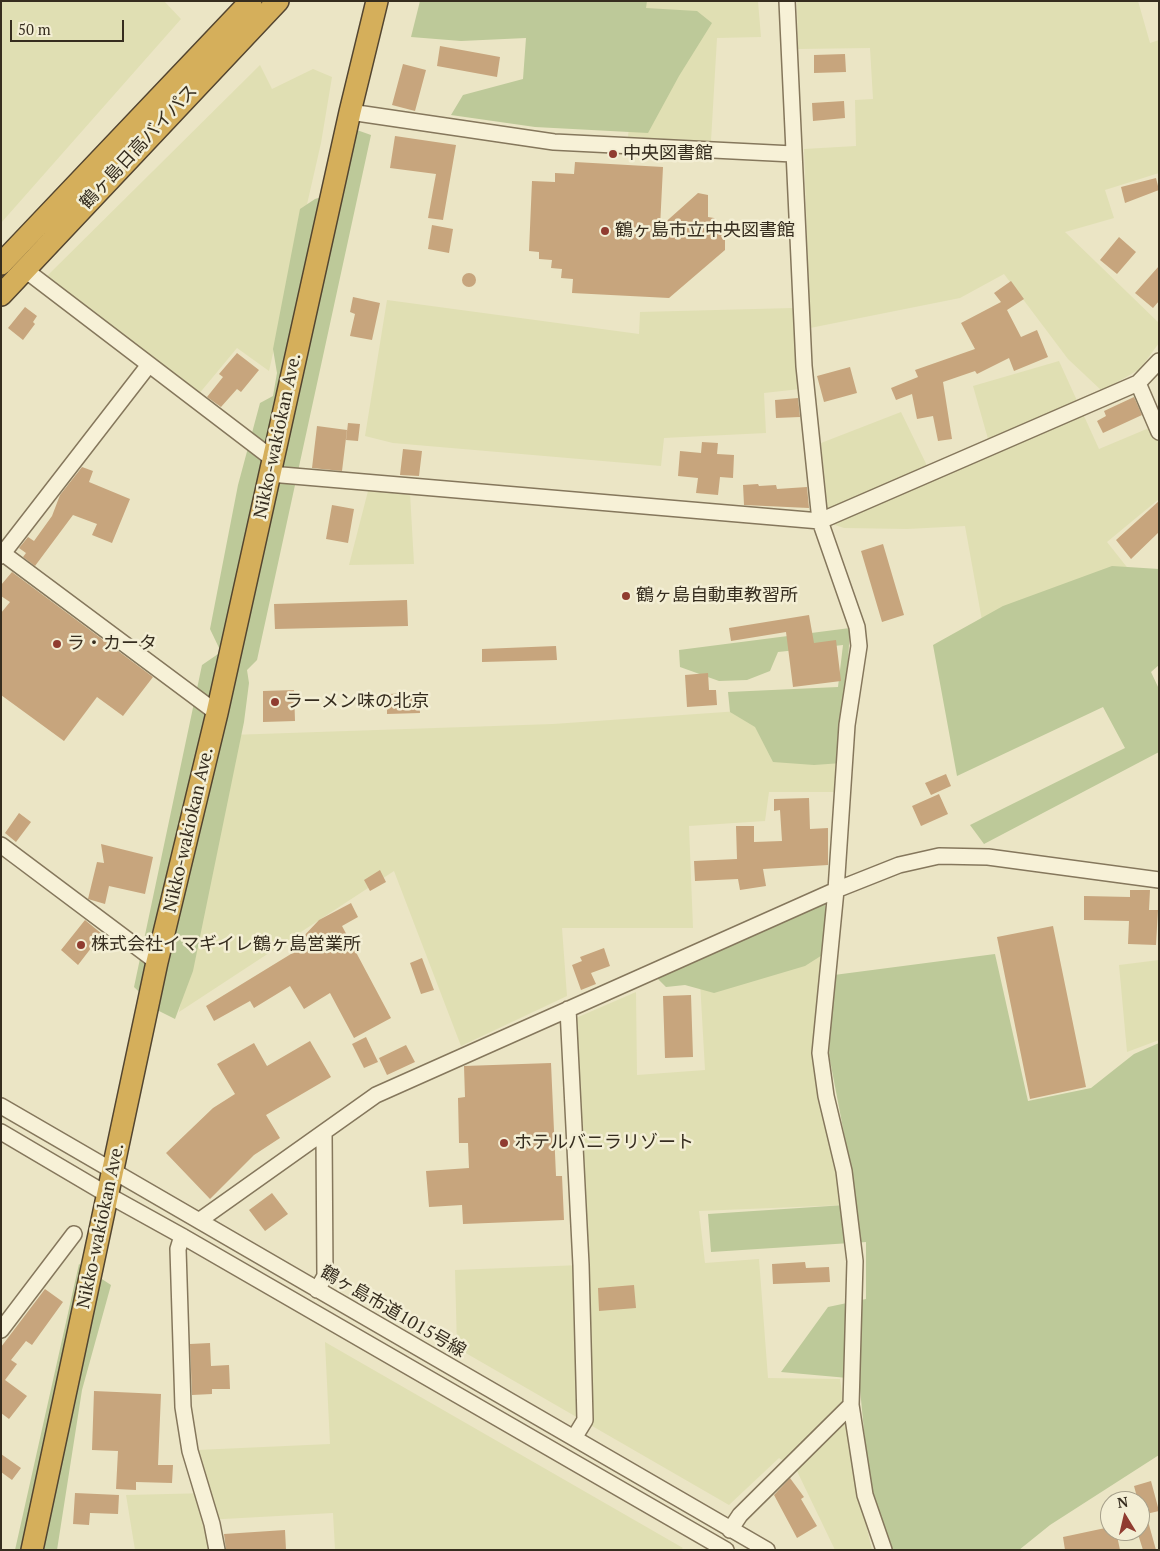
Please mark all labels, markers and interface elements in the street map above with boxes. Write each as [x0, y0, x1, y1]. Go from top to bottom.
scale bar [12, 10, 126, 42]
text: 50 m [18, 19, 51, 39]
street label: 鶴ヶ島日高バイパス [76, 80, 202, 214]
place label: 中央図書館 [623, 143, 713, 165]
marker: 中央図書館 [607, 148, 619, 160]
place label: 鶴ヶ島市立中央図書館 [615, 220, 795, 242]
marker: 鶴ヶ島市立中央図書館 [599, 225, 611, 237]
street label: Nikko-wakiokan Ave. [250, 351, 306, 521]
place label: 鶴ヶ島自動車教習所 [636, 585, 798, 607]
marker: 鶴ヶ島自動車教習所 [620, 590, 632, 602]
place label: ラ・カータ [67, 633, 157, 655]
marker: ラ・カータ [51, 638, 63, 650]
place label: ラーメン味の北京 [285, 691, 429, 713]
marker: ラーメン味の北京 [269, 696, 281, 708]
street label: Nikko-wakiokan Ave. [160, 745, 218, 915]
place label: 株式会社イマギイレ鶴ヶ島営業所 [91, 934, 361, 956]
marker: 株式会社イマギイレ鶴ヶ島営業所 [75, 939, 87, 951]
place label: ホテルバニラリゾート [514, 1132, 694, 1154]
marker: ホテルバニラリゾート [498, 1137, 510, 1149]
street label: Nikko-wakiokan Ave. [73, 1141, 129, 1311]
street label: 鶴ヶ島市道1015号線 [316, 1262, 470, 1362]
north arrow [1100, 1491, 1150, 1541]
text: N [1116, 1491, 1129, 1512]

